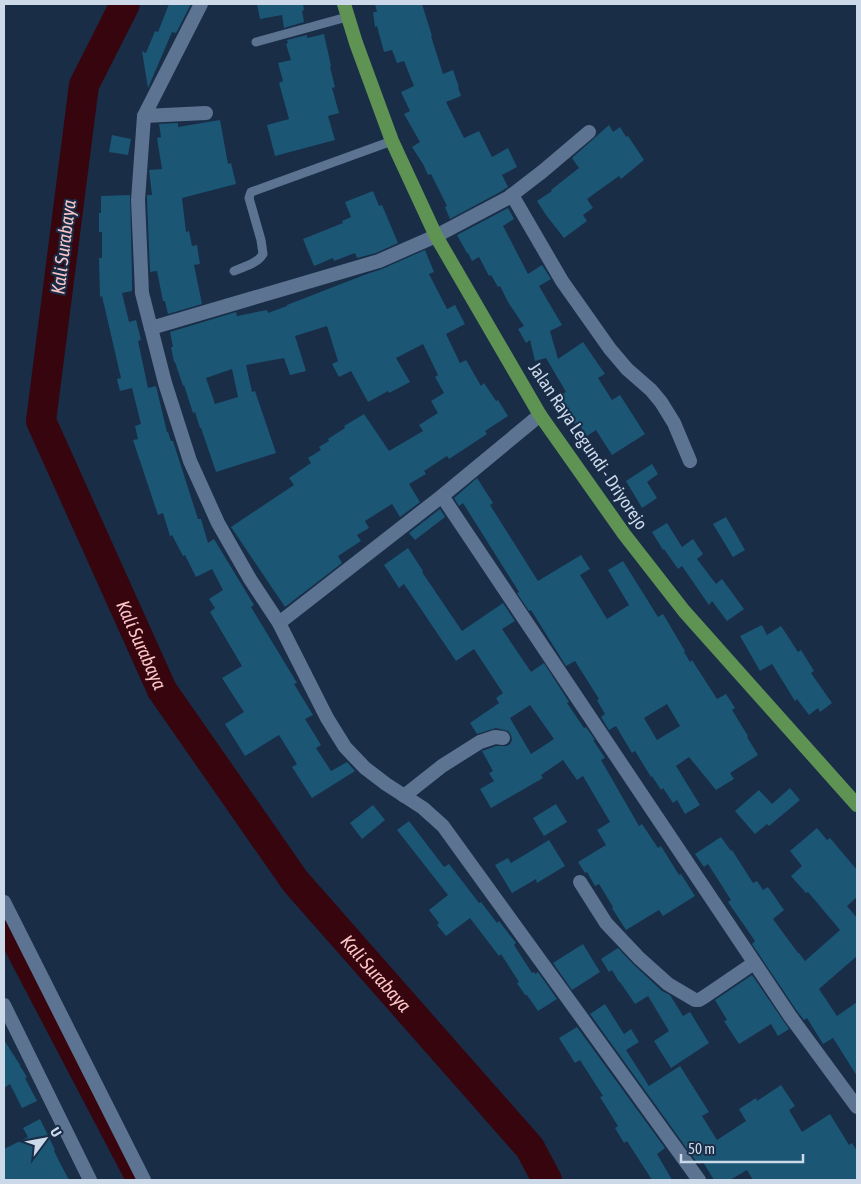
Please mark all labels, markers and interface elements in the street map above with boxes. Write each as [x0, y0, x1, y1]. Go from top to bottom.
water label: Kali Surabaya [46, 198, 80, 296]
street label: Jalan Raya Legundi - Driyorejo [524, 358, 652, 534]
water label: Kali Surabaya [112, 597, 171, 693]
water label: Kali Surabaya [336, 930, 416, 1016]
north arrow [20, 1114, 70, 1164]
text: U [47, 1124, 65, 1140]
scale bar [681, 1132, 804, 1164]
text: 50 m [688, 1140, 715, 1157]

